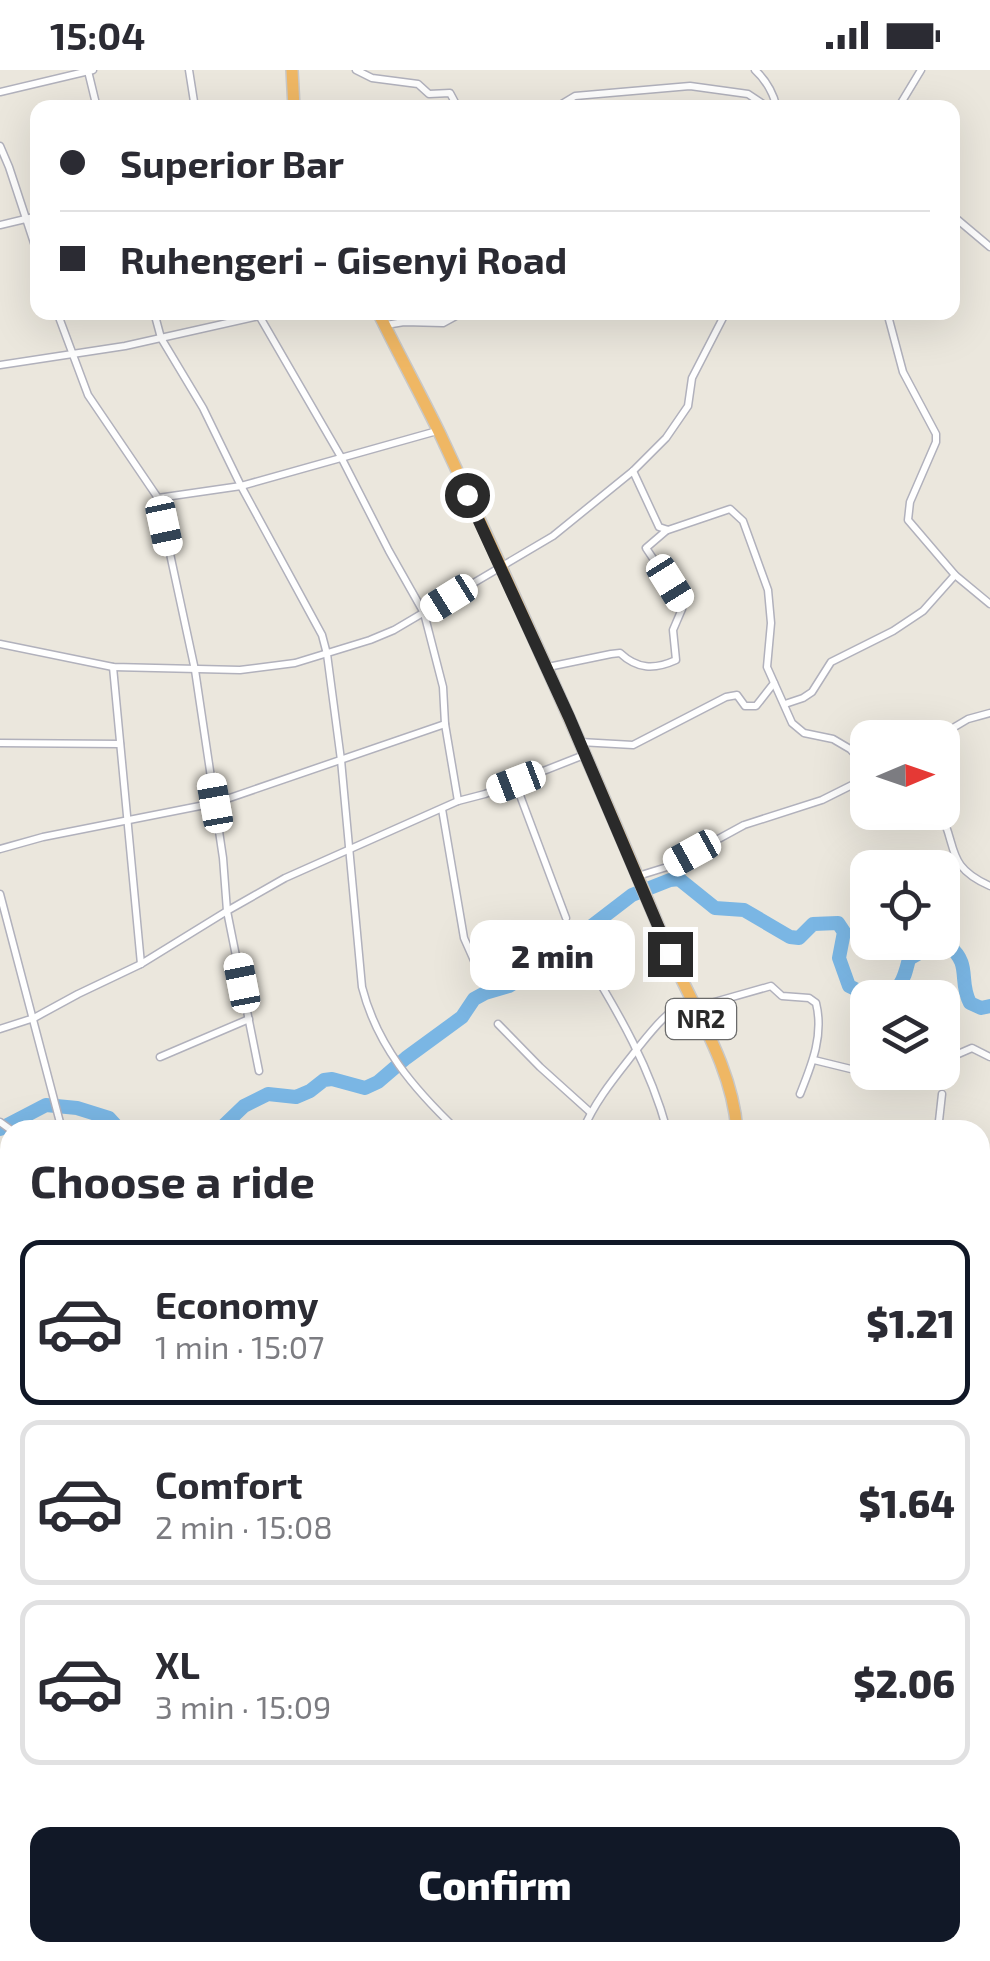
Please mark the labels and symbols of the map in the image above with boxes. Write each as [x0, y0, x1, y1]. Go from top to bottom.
route start [445, 473, 490, 518]
car [143, 494, 185, 558]
car [641, 550, 699, 616]
car [416, 569, 482, 627]
north arrow [850, 720, 960, 830]
car [483, 757, 549, 807]
car [195, 771, 235, 835]
car [658, 825, 726, 881]
callout: 2 min [470, 919, 635, 989]
route end [648, 932, 693, 977]
car [222, 951, 262, 1015]
road number: NR2 [666, 999, 736, 1039]

